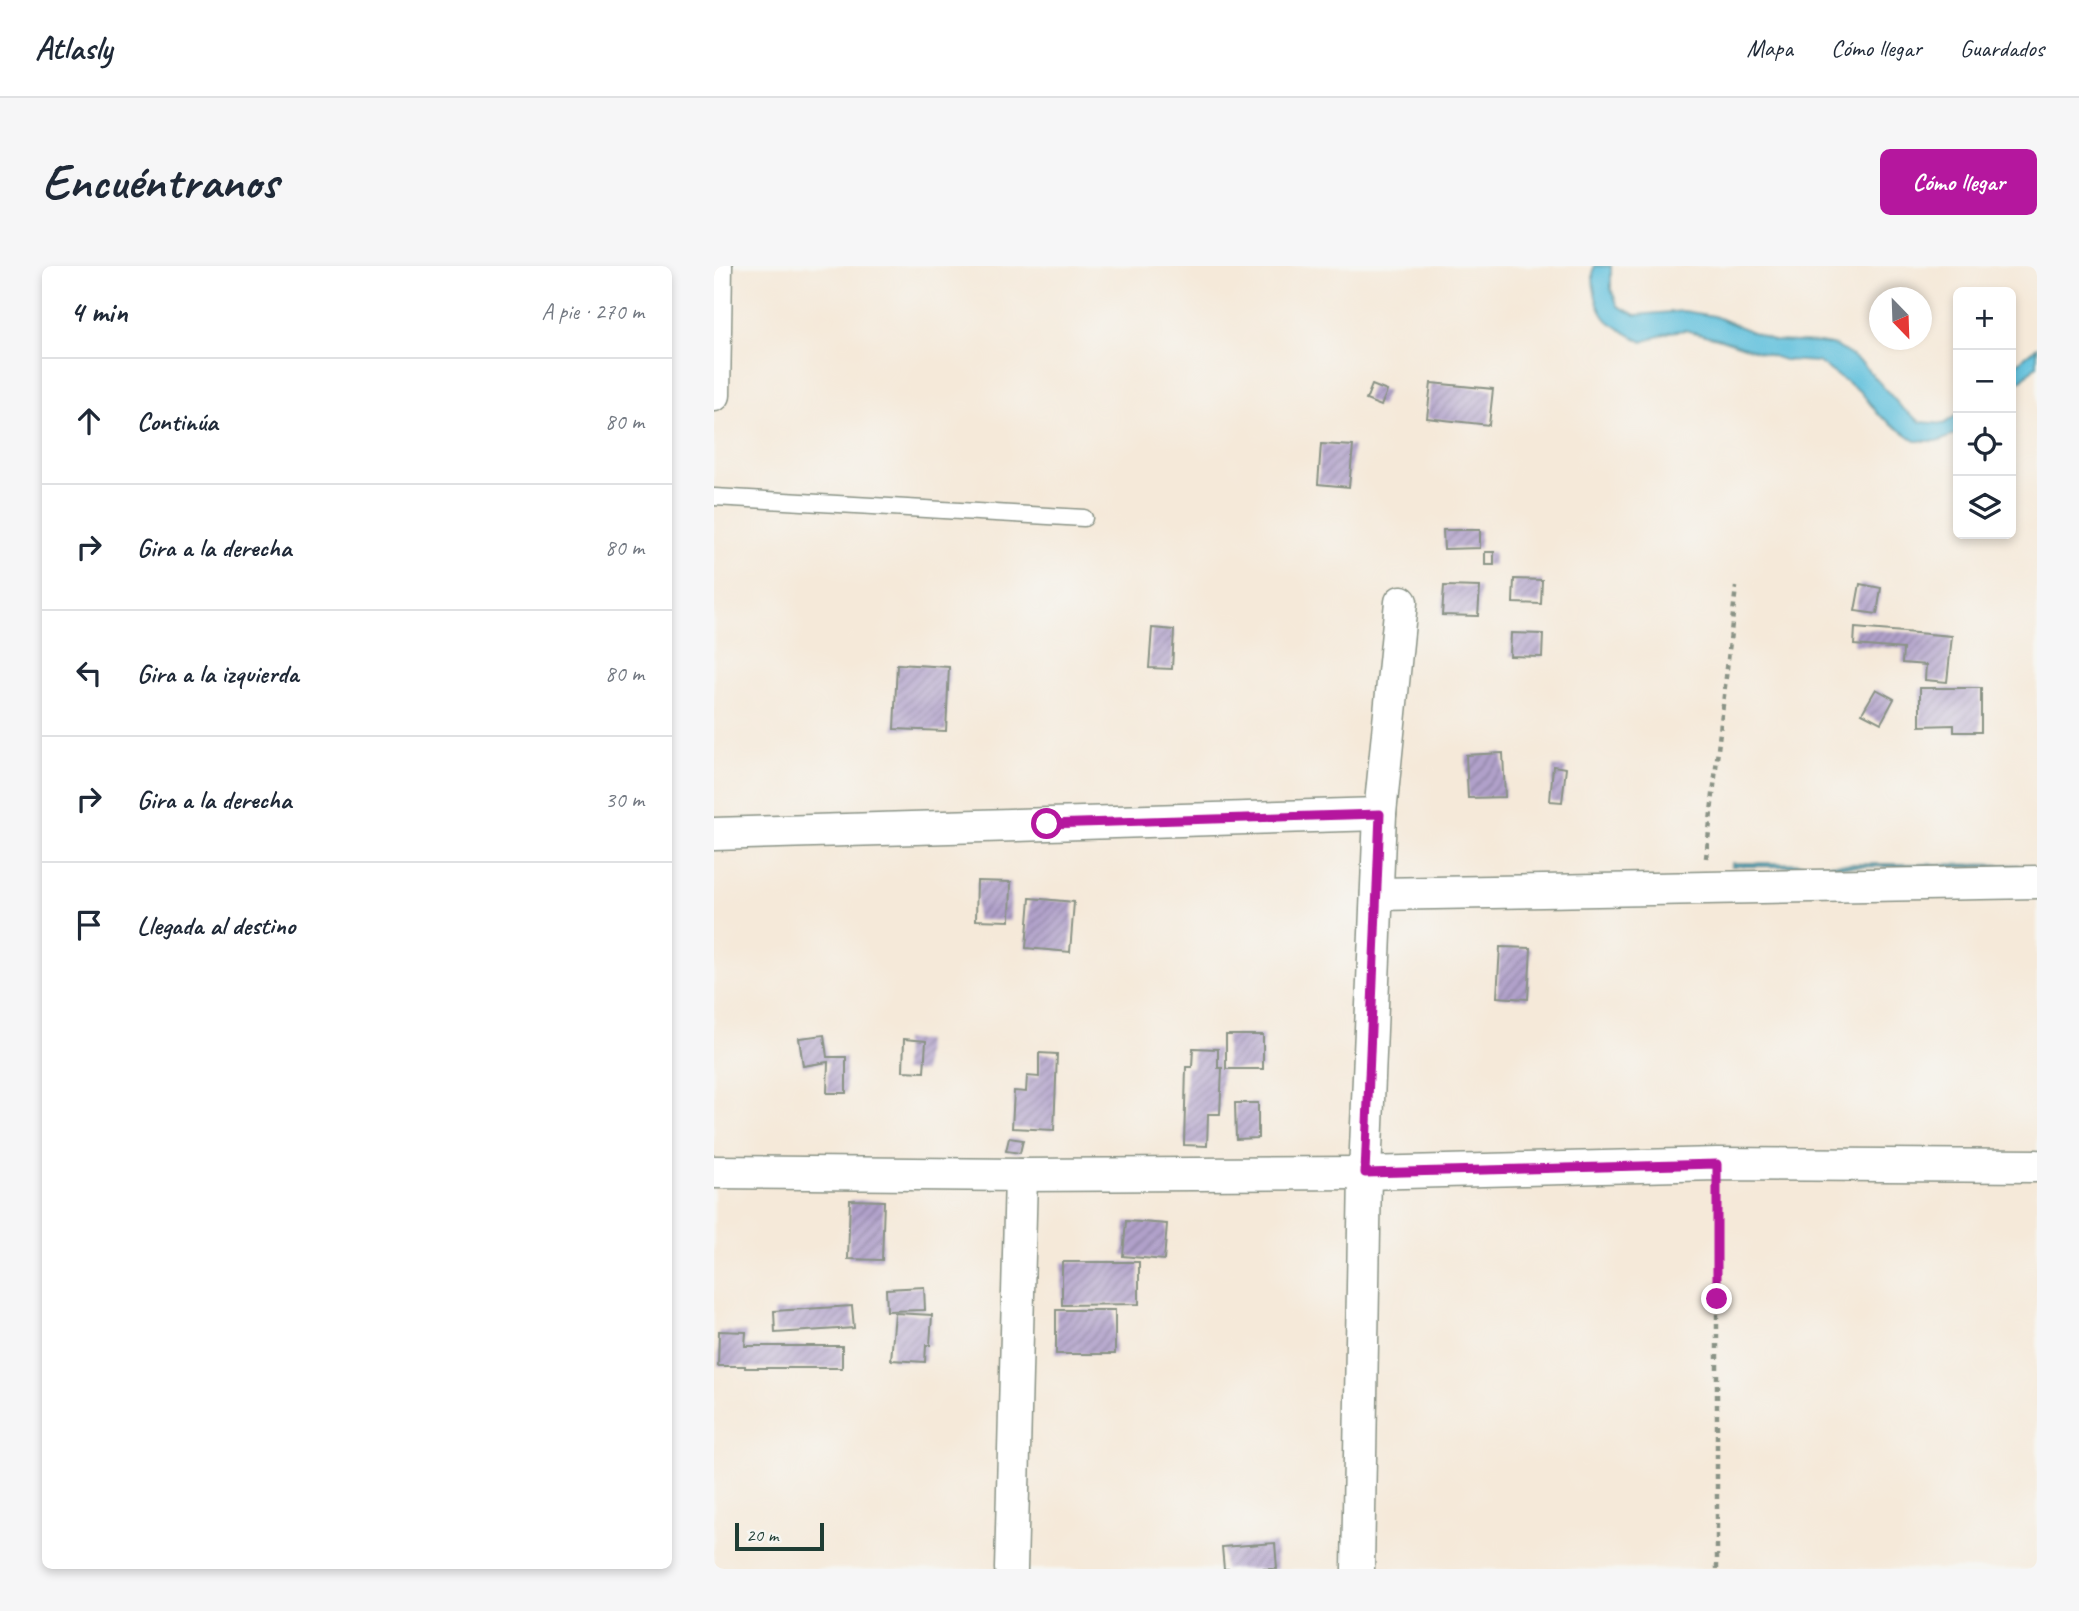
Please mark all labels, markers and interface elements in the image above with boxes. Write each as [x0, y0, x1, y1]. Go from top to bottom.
text: Atlasly [35, 27, 112, 69]
text: Mapa [1746, 33, 1793, 63]
text: Cómo llegar [1831, 33, 1922, 63]
text: Guardados [1960, 33, 2044, 63]
button: Cómo llegar [1880, 149, 2037, 215]
text: Encuéntranos [42, 151, 278, 213]
north arrow [1869, 287, 1932, 350]
map controls [1953, 287, 2016, 539]
button: + [1953, 287, 2016, 350]
text: 4 min [70, 293, 127, 331]
text: A pie · 270 m [541, 297, 644, 326]
button: − [1953, 350, 2016, 413]
icon: ahead [70, 402, 108, 440]
text: Continúa [137, 405, 218, 438]
text: 80 m [605, 407, 644, 436]
button: locate [1953, 413, 2016, 476]
button: layers [1953, 476, 2016, 539]
icon: right [70, 528, 108, 566]
text: Gira a la derecha [137, 531, 291, 564]
text: 80 m [605, 533, 644, 562]
icon: left [70, 654, 108, 692]
text: Gira a la izquierda [137, 657, 298, 690]
text: 80 m [605, 659, 644, 688]
icon: right [70, 780, 108, 818]
text: Gira a la derecha [137, 783, 291, 816]
text: 30 m [605, 785, 644, 814]
route start [1031, 808, 1062, 839]
icon: arrive [70, 906, 108, 944]
text: Llegada al destino [137, 909, 295, 942]
route end [1701, 1283, 1732, 1314]
scale bar [735, 1520, 824, 1552]
text: 20 m [746, 1523, 778, 1547]

